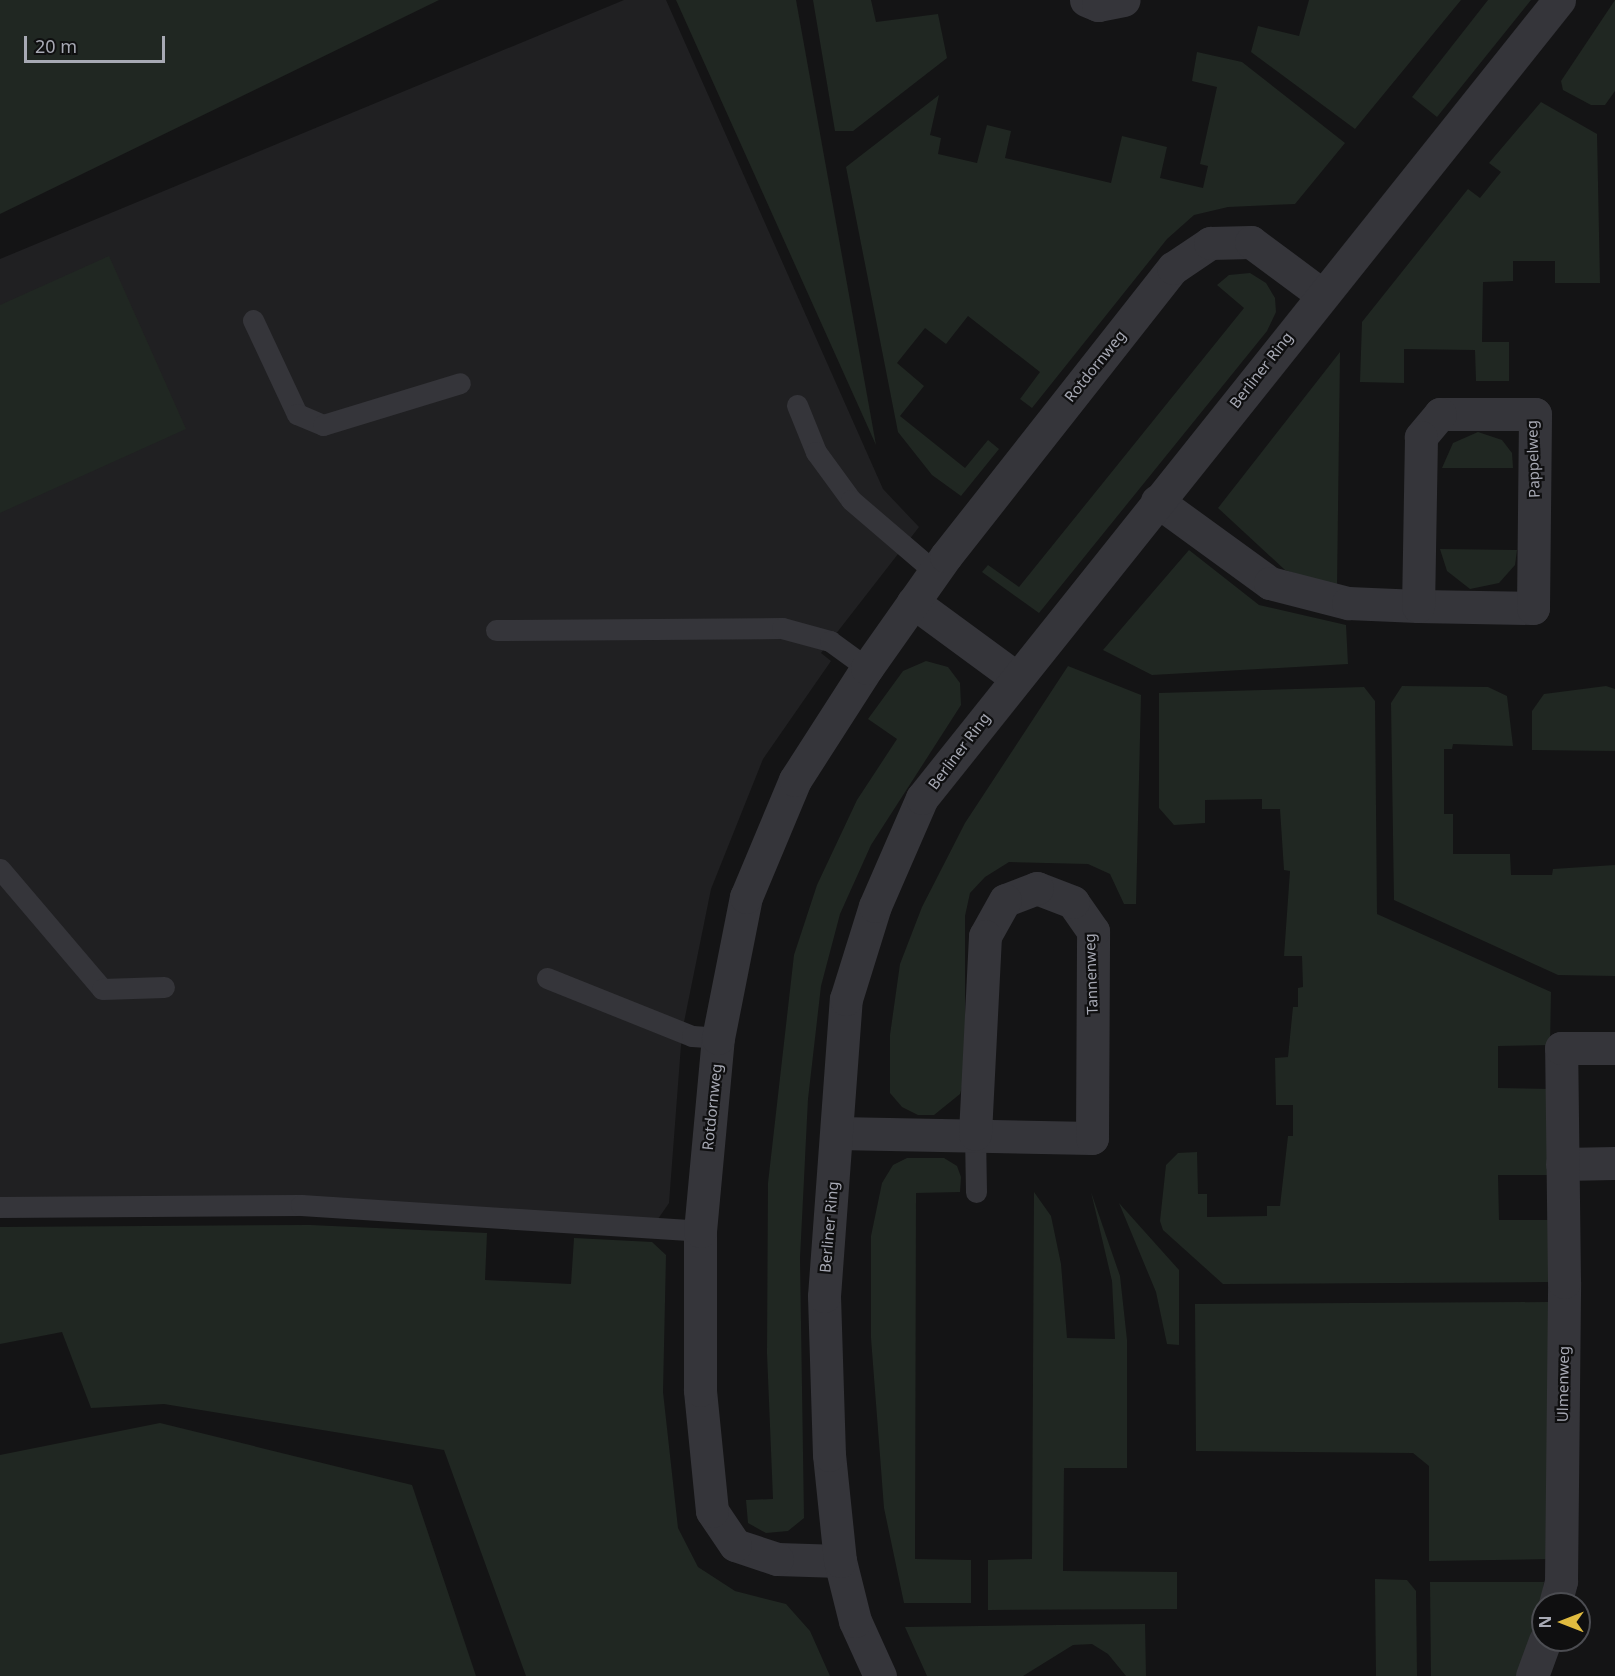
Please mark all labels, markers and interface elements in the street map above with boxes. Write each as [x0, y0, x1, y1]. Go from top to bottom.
scale bar [27, 24, 168, 62]
text: 20 m [35, 34, 77, 58]
street label: Rotdornweg [1061, 327, 1129, 405]
street label: Berliner Ring [1226, 328, 1296, 412]
street label: Pappelweg [1523, 420, 1543, 498]
street label: Berliner Ring [924, 709, 994, 793]
street label: Tannenweg [1081, 933, 1101, 1015]
street label: Rotdornweg [698, 1063, 726, 1151]
street label: Berliner Ring [816, 1181, 842, 1273]
street label: Ulmenweg [1553, 1346, 1573, 1422]
north arrow [1531, 1592, 1591, 1652]
text: N [1534, 1616, 1556, 1629]

